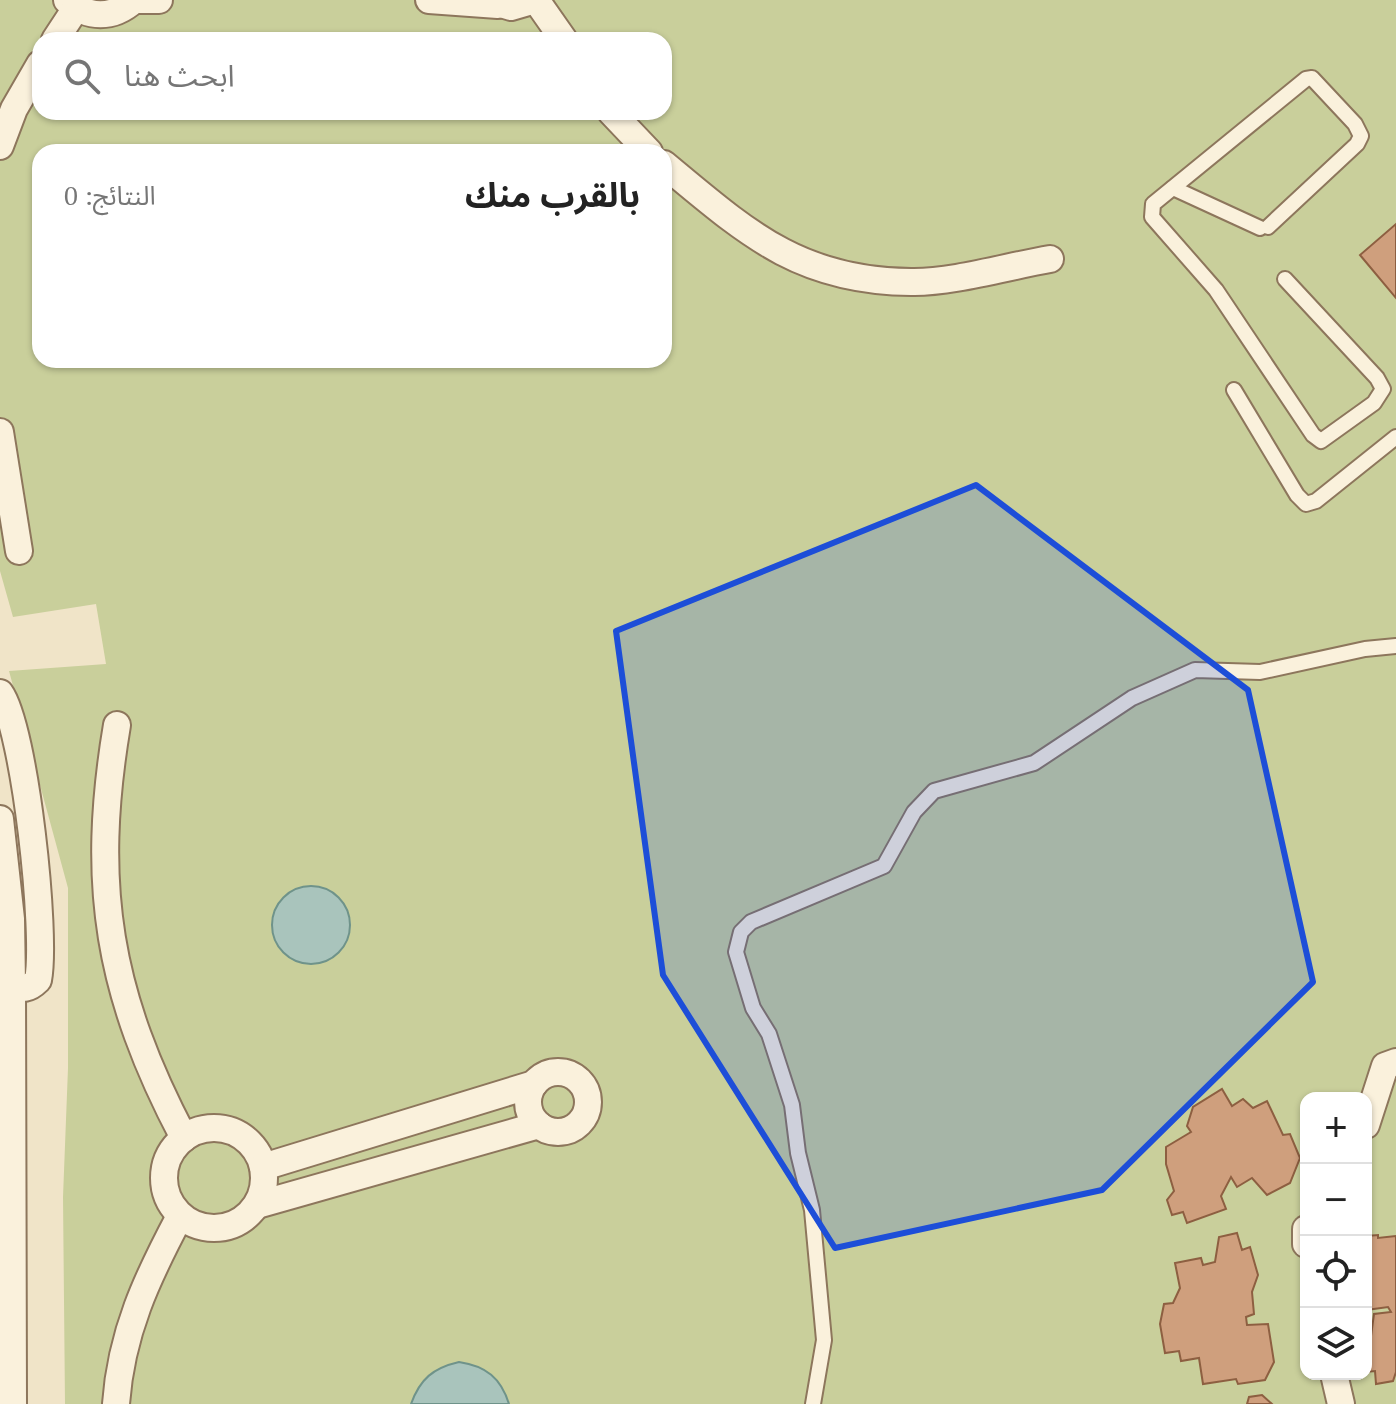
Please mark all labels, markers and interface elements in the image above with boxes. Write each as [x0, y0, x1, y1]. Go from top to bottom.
search box [32, 32, 672, 120]
icon: search [60, 54, 104, 98]
text: ابحث هنا [124, 55, 235, 95]
text: بالقرب منك [465, 172, 640, 217]
text: النتائج: 0 [64, 178, 156, 212]
map controls [1300, 1092, 1372, 1380]
button: + [1300, 1092, 1372, 1164]
button: − [1300, 1164, 1372, 1236]
button: locate [1300, 1236, 1372, 1308]
button: layers [1300, 1308, 1372, 1380]

